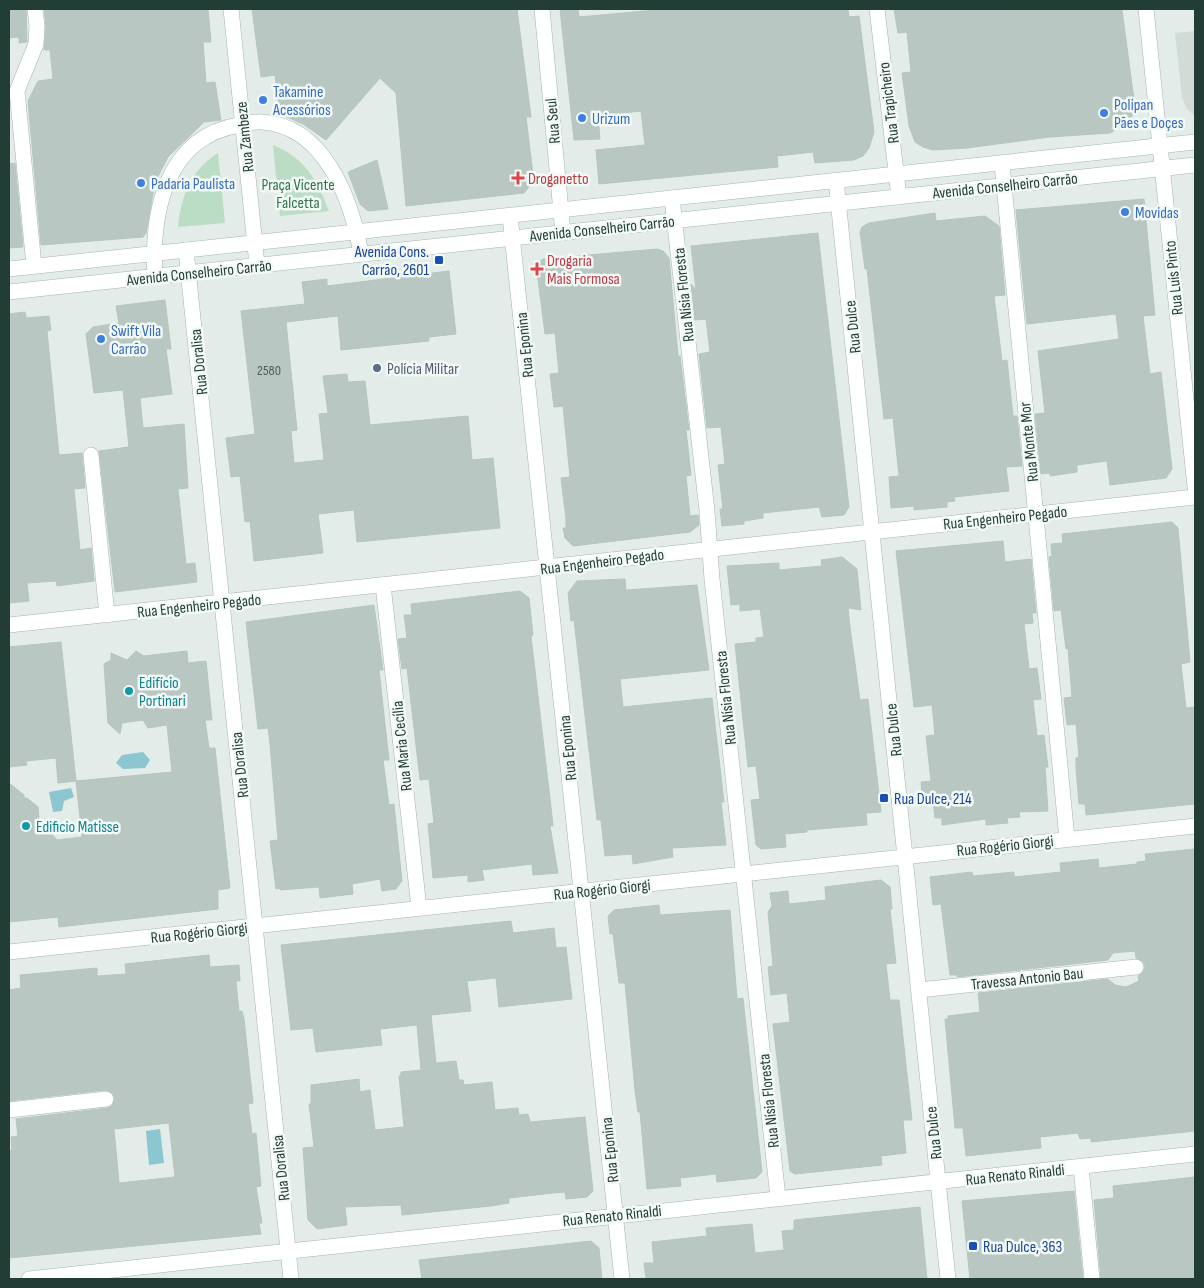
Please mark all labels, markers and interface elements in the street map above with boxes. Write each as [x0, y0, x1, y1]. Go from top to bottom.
street label: Rua Trapicheiro [875, 61, 904, 145]
place label: Takamine Acessórios [272, 83, 331, 120]
marker: Takamine Acessórios [257, 94, 269, 106]
place label: Polipan Pães e Doçes [1114, 96, 1184, 133]
street label: Rua Seul [542, 97, 565, 144]
street label: Rua Zambeze [232, 101, 259, 173]
marker: Polipan Pães e Doçes [1098, 107, 1110, 119]
place label: Urizum [592, 110, 630, 129]
marker: Urizum [576, 112, 588, 124]
street label: Avenida Conselheiro Carrão [931, 169, 1079, 204]
place label: Droganetto [528, 170, 589, 189]
marker: Droganetto [512, 172, 524, 184]
place label: Padaria Paulista [151, 175, 235, 194]
park label: Praça Vicente Falcetta [261, 176, 335, 213]
marker: Padaria Paulista [135, 177, 147, 189]
place label: Movidas [1135, 204, 1179, 223]
marker: Movidas [1119, 206, 1131, 218]
street label: Avenida Conselheiro Carrão [528, 212, 676, 247]
street label: Rua Luís Pinto [1161, 240, 1188, 316]
place label: Avenida Cons. Carrão, 2601 [354, 243, 429, 280]
street label: Rua Nísia Floresta [670, 247, 699, 343]
place label: Drogaria Mais Formosa [547, 252, 620, 289]
marker: Avenida Cons. Carrão, 2601 [433, 254, 445, 266]
street label: Avenida Conselheiro Carrão [125, 256, 273, 291]
marker: Drogaria Mais Formosa [531, 263, 543, 275]
street label: Rua Dulce [841, 299, 866, 354]
street label: Rua Eponina [513, 311, 538, 378]
place label: Swift Vila Carrão [111, 322, 161, 359]
street label: Rua Doralisa [187, 328, 212, 396]
marker: Swift Vila Carrão [95, 333, 107, 345]
place label: Polícia Militar [387, 360, 459, 379]
house number: 2580 [257, 362, 281, 379]
marker: Polícia Militar [371, 362, 383, 374]
street label: Rua Monte Mor [1016, 400, 1043, 483]
street label: Rua Engenheiro Pegado [942, 503, 1068, 534]
street label: Rua Engenheiro Pegado [539, 545, 665, 580]
street label: Rua Engenheiro Pegado [136, 591, 262, 622]
street label: Rua Nísia Floresta [712, 650, 741, 746]
place label: Edifício Portinari [139, 674, 186, 711]
marker: Edifício Portinari [123, 685, 135, 697]
street label: Rua Maria Cecília [388, 700, 417, 792]
street label: Rua Dulce [882, 702, 907, 757]
street label: Rua Eponina [556, 714, 581, 781]
street label: Rua Doralisa [228, 731, 253, 799]
place label: Rua Dulce, 214 [894, 790, 972, 809]
marker: Rua Dulce, 214 [878, 792, 890, 804]
place label: Edificio Matisse [36, 818, 119, 837]
marker: Edificio Matisse [20, 820, 32, 832]
street label: Rua Rogério Giorgi [956, 832, 1055, 861]
street label: Rua Rogério Giorgi [553, 876, 652, 905]
street label: Rua Rogério Giorgi [150, 919, 249, 948]
street label: Travessa Antonio Bau [970, 964, 1084, 995]
street label: Rua Nísia Floresta [755, 1053, 784, 1149]
street label: Rua Dulce [922, 1105, 947, 1160]
street label: Rua Eponina [598, 1116, 623, 1183]
street label: Rua Doralisa [269, 1134, 294, 1202]
street label: Rua Renato Rinaldi [965, 1161, 1066, 1190]
street label: Rua Renato Rinaldi [562, 1202, 663, 1231]
place label: Rua Dulce, 363 [983, 1238, 1062, 1257]
marker: Rua Dulce, 363 [967, 1240, 979, 1252]

